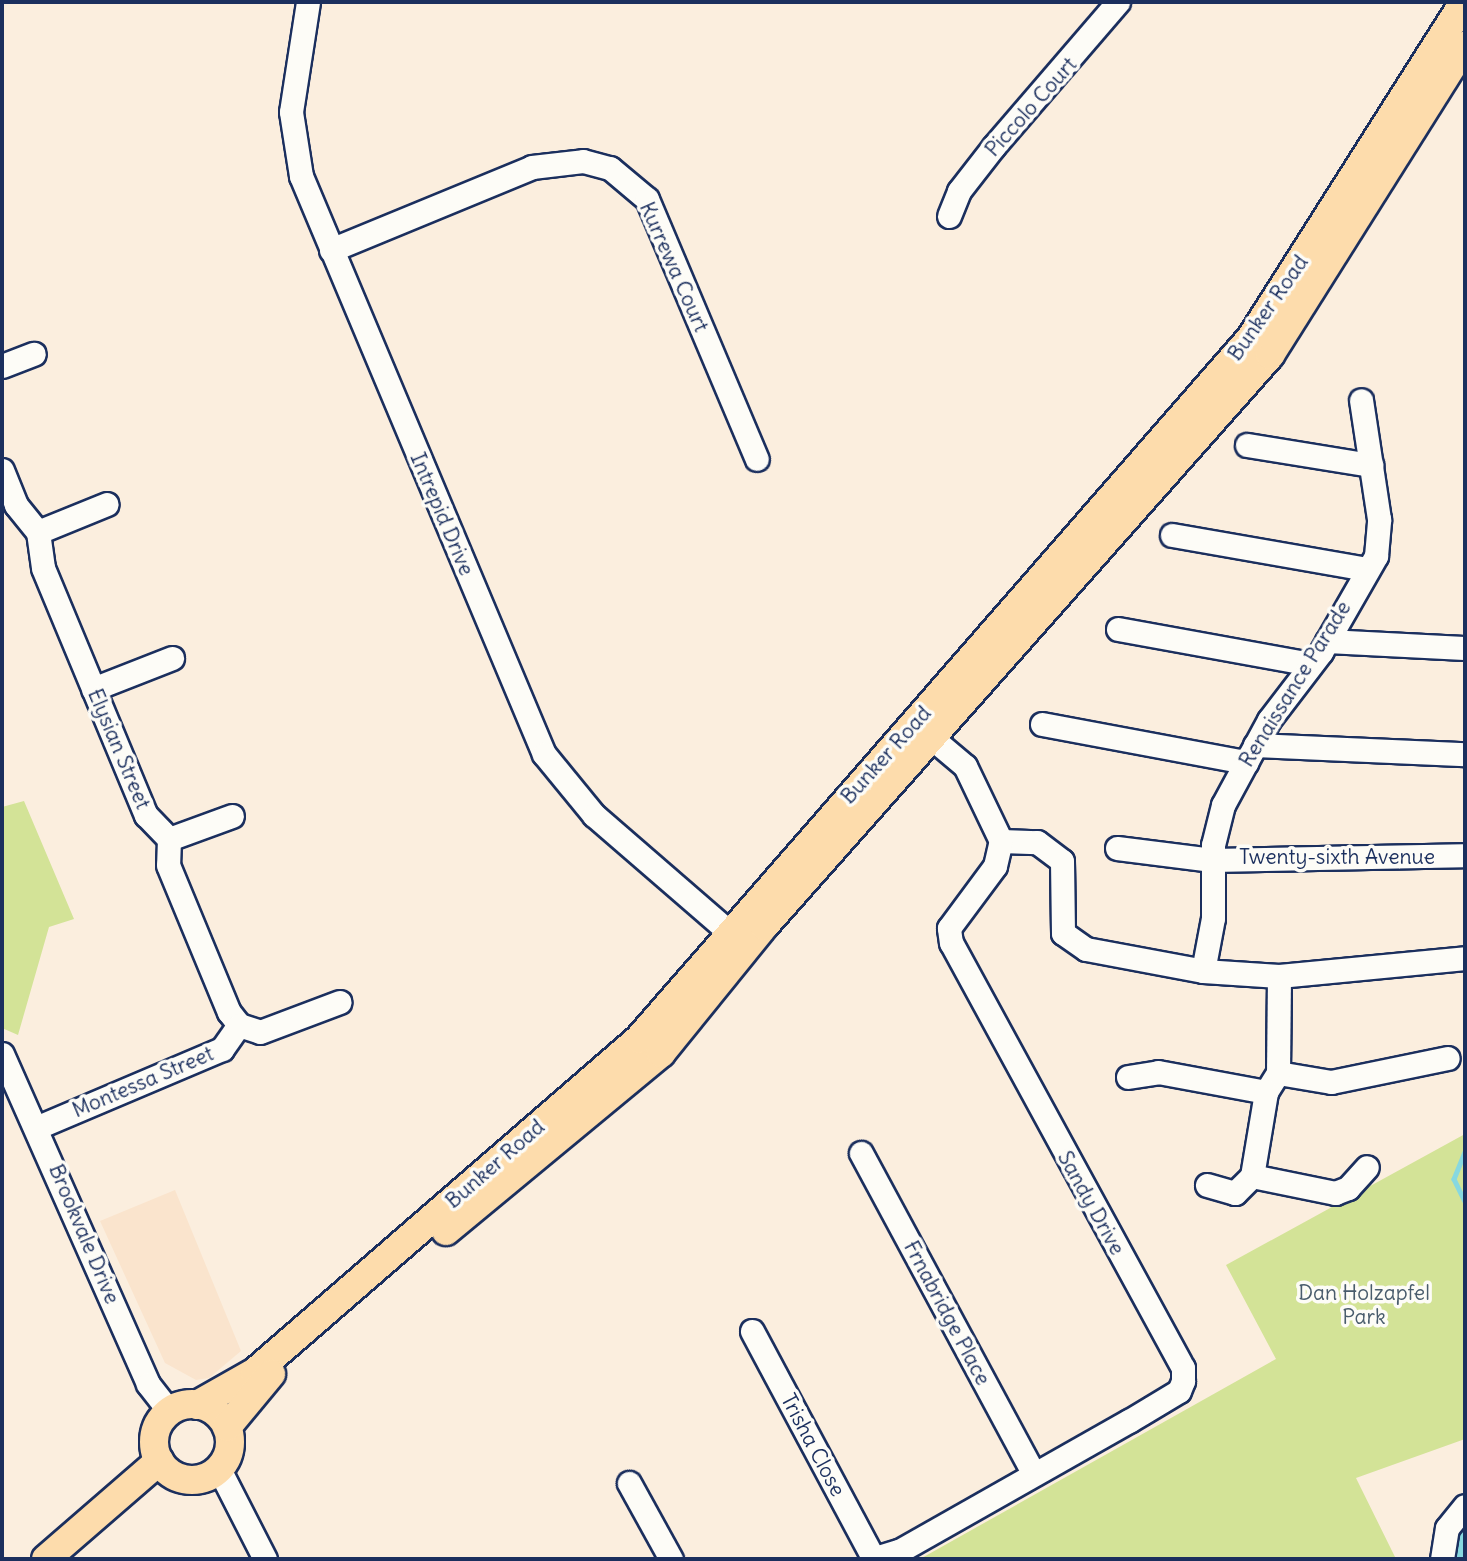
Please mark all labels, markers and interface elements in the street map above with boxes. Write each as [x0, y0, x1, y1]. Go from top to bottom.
street label: Piccolo Court [980, 52, 1082, 162]
street label: Kurrewa Court [634, 198, 714, 336]
street label: Bunker Road [1222, 250, 1314, 366]
street label: Intrepid Drive [405, 449, 479, 579]
street label: Renaissance Parade [1234, 596, 1356, 772]
street label: Elysian Street [82, 685, 156, 813]
street label: Bunker Road [836, 701, 936, 809]
street label: Twenty-sixth Avenue [1239, 844, 1435, 870]
street label: Montessa Street [69, 1041, 217, 1123]
street label: Bunker Road [440, 1114, 550, 1214]
street label: Sandy Drive [1052, 1147, 1130, 1259]
street label: Brookvale Drive [43, 1160, 125, 1308]
street label: Frnabridge Place [898, 1237, 996, 1389]
park label: Dan Holzapfel Park [1298, 1280, 1430, 1330]
street label: Trisha Close [775, 1389, 851, 1501]

